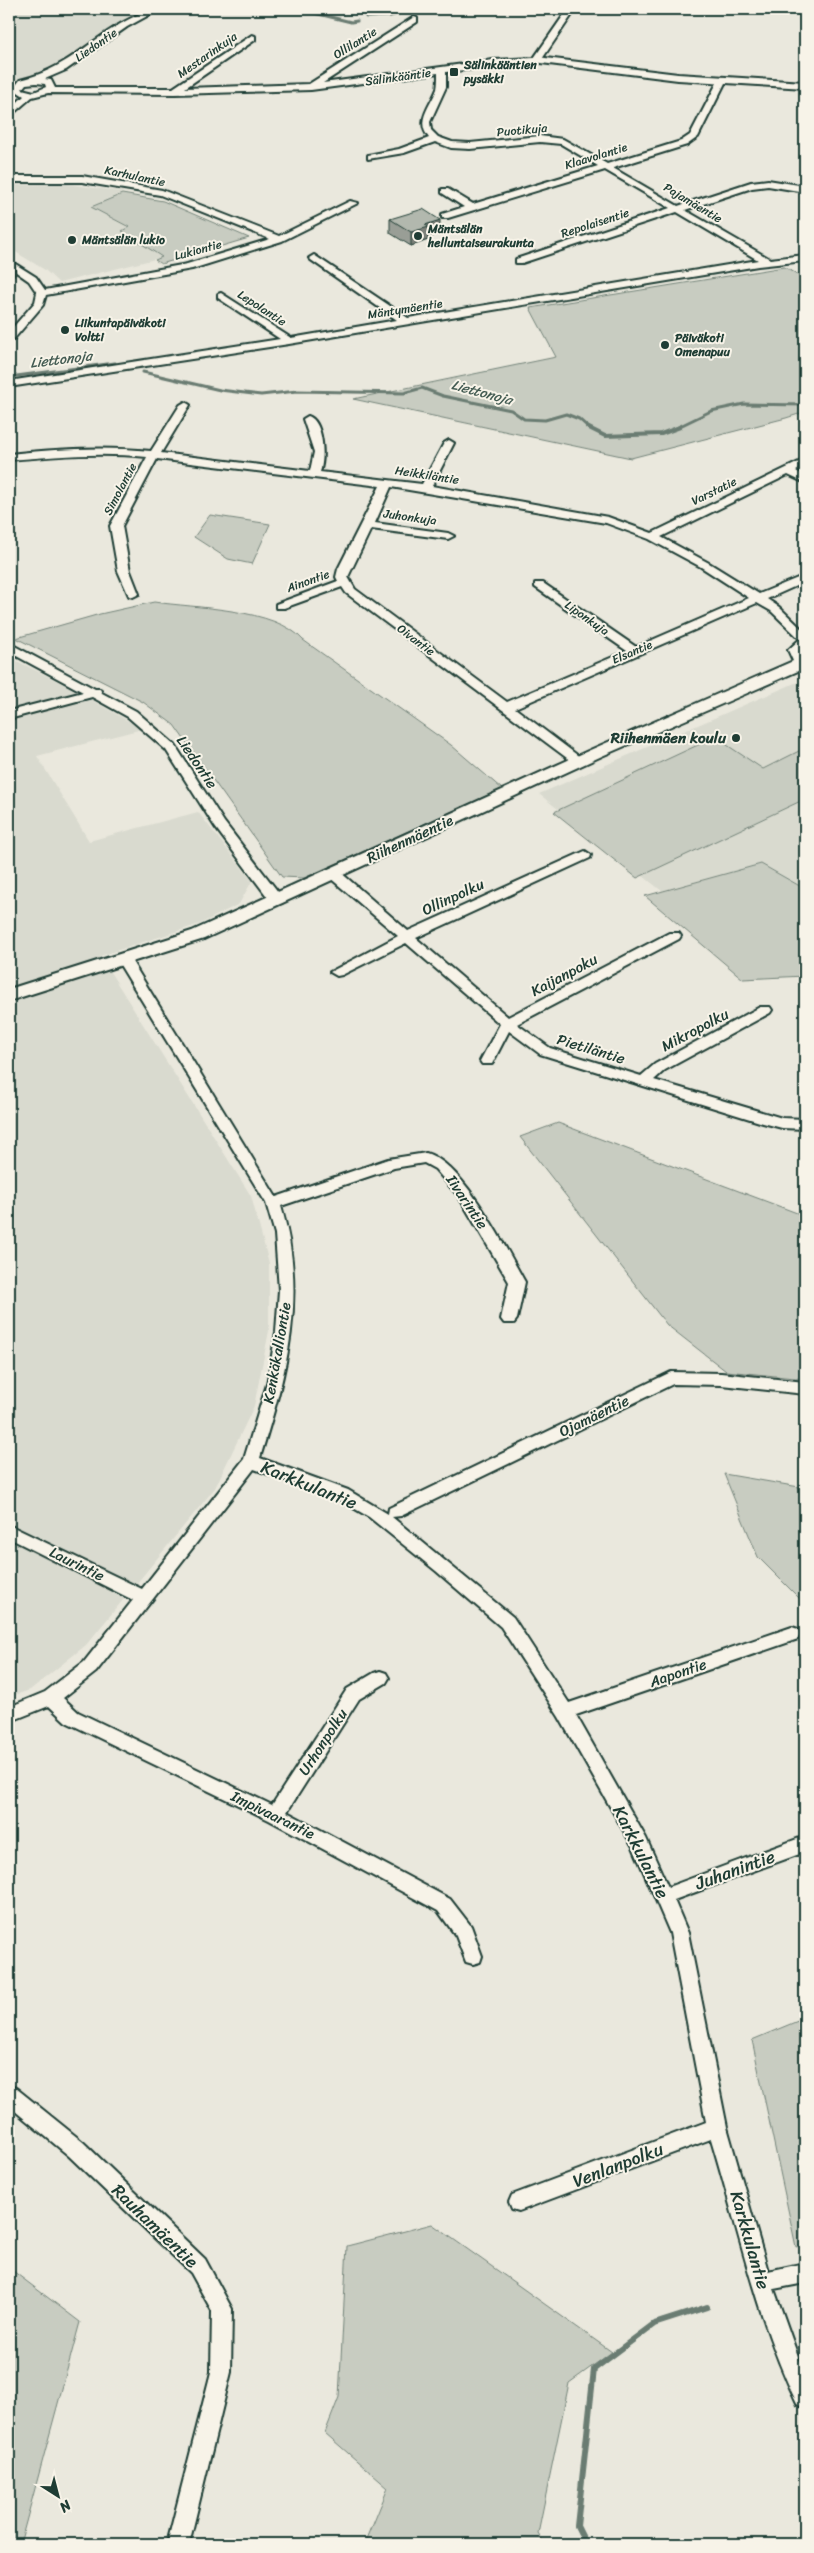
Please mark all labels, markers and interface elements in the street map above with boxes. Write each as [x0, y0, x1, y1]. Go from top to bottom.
street label: Ollilantie [329, 21, 381, 65]
street label: Liedontie [70, 22, 122, 68]
street label: Mestarinkuja [172, 25, 243, 84]
place label: Sälinkääntien pysäkki [463, 54, 537, 90]
street label: Sälinkääntie [364, 61, 432, 93]
marker: Sälinkääntien pysäkki [448, 66, 460, 78]
street label: Puotikuja [496, 117, 549, 143]
street label: Klaavolantie [562, 136, 630, 176]
street label: Karhulantie [103, 159, 167, 193]
street label: Pajamäentie [659, 177, 727, 229]
street label: Repolaisentie [558, 202, 632, 244]
place label: Mäntsälän helluntaiseurakunta [427, 218, 535, 254]
place label: Mäntsälän lukio [81, 229, 165, 251]
marker: Mäntsälän helluntaiseurakunta [412, 230, 424, 242]
street label: Lukiontie [172, 233, 224, 267]
marker: Mäntsälän lukio [66, 234, 78, 246]
street label: Lepolantie [233, 284, 291, 332]
street label: Mäntymäentie [366, 292, 444, 326]
place label: Liikuntapäiväkoti Voltti [75, 312, 166, 348]
marker: Liikuntapäiväkoti Voltti [59, 324, 71, 336]
place label: Päiväkoti Omenapuu [674, 327, 730, 363]
marker: Päiväkoti Omenapuu [659, 339, 671, 351]
water label: Liettonoja [29, 343, 95, 376]
water label: Liettonoja [449, 372, 517, 413]
street label: Simolantie [97, 459, 143, 519]
street label: Heikkiläntie [393, 459, 461, 491]
street label: Varstatie [687, 471, 741, 511]
street label: Juhonkuja [381, 502, 438, 532]
street label: Ainontie [282, 563, 333, 599]
street label: Liponkuja [560, 595, 614, 641]
street label: Oivantie [392, 618, 440, 662]
street label: Elsantie [608, 633, 656, 670]
place label: Riihenmäen koulu [610, 725, 727, 751]
street label: Liedontie [169, 730, 225, 794]
marker: Riihenmäen koulu [730, 732, 742, 744]
street label: Riihenmäentie [362, 807, 458, 871]
street label: Ollinpolku [417, 871, 489, 923]
street label: Kaijanpoku [526, 946, 602, 1004]
street label: Mikropolku [656, 1001, 734, 1059]
street label: Pietiläntie [554, 1026, 629, 1072]
street label: Iivarintie [438, 1168, 495, 1235]
street label: Kenkäkalliontie [255, 1300, 299, 1406]
street label: Ojamäentie [554, 1388, 634, 1444]
street label: Karkkulantie [256, 1451, 362, 1519]
street label: Laurintie [45, 1539, 109, 1589]
street label: Aapontie [645, 1651, 710, 1695]
street label: Urhonpolku [292, 1703, 354, 1781]
street label: Impivaarantie [226, 1783, 319, 1847]
street label: Karkkulantie [604, 1800, 678, 1904]
street label: Juhanintie [690, 1841, 780, 1900]
street label: Venlanpolku [568, 2133, 668, 2197]
street label: Rauhamäentie [104, 2176, 206, 2276]
street label: Karkkulantie [721, 2187, 779, 2293]
north arrow [32, 2470, 82, 2520]
text: N [54, 2493, 77, 2519]

